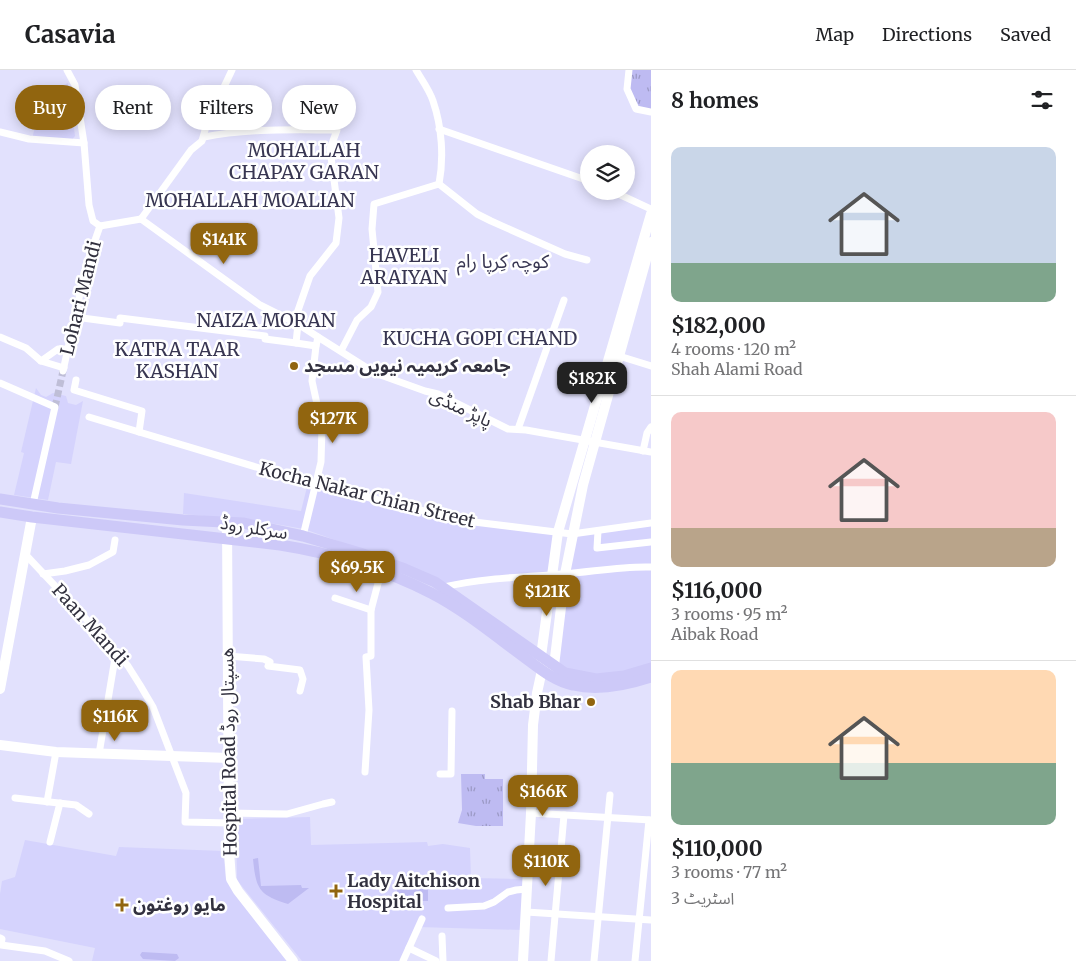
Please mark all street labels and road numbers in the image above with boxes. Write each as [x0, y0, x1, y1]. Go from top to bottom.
street label: Lohari Mandi [55, 238, 106, 358]
street label: پاپڑ منڈی [426, 383, 496, 432]
street label: Kocha Nakar Chian Street [257, 457, 477, 532]
street label: سرکلر روڈ [219, 511, 289, 544]
street label: Paan Mandi [47, 579, 134, 671]
street label: Hospital Road ھسپتال روڈ [215, 647, 242, 857]

